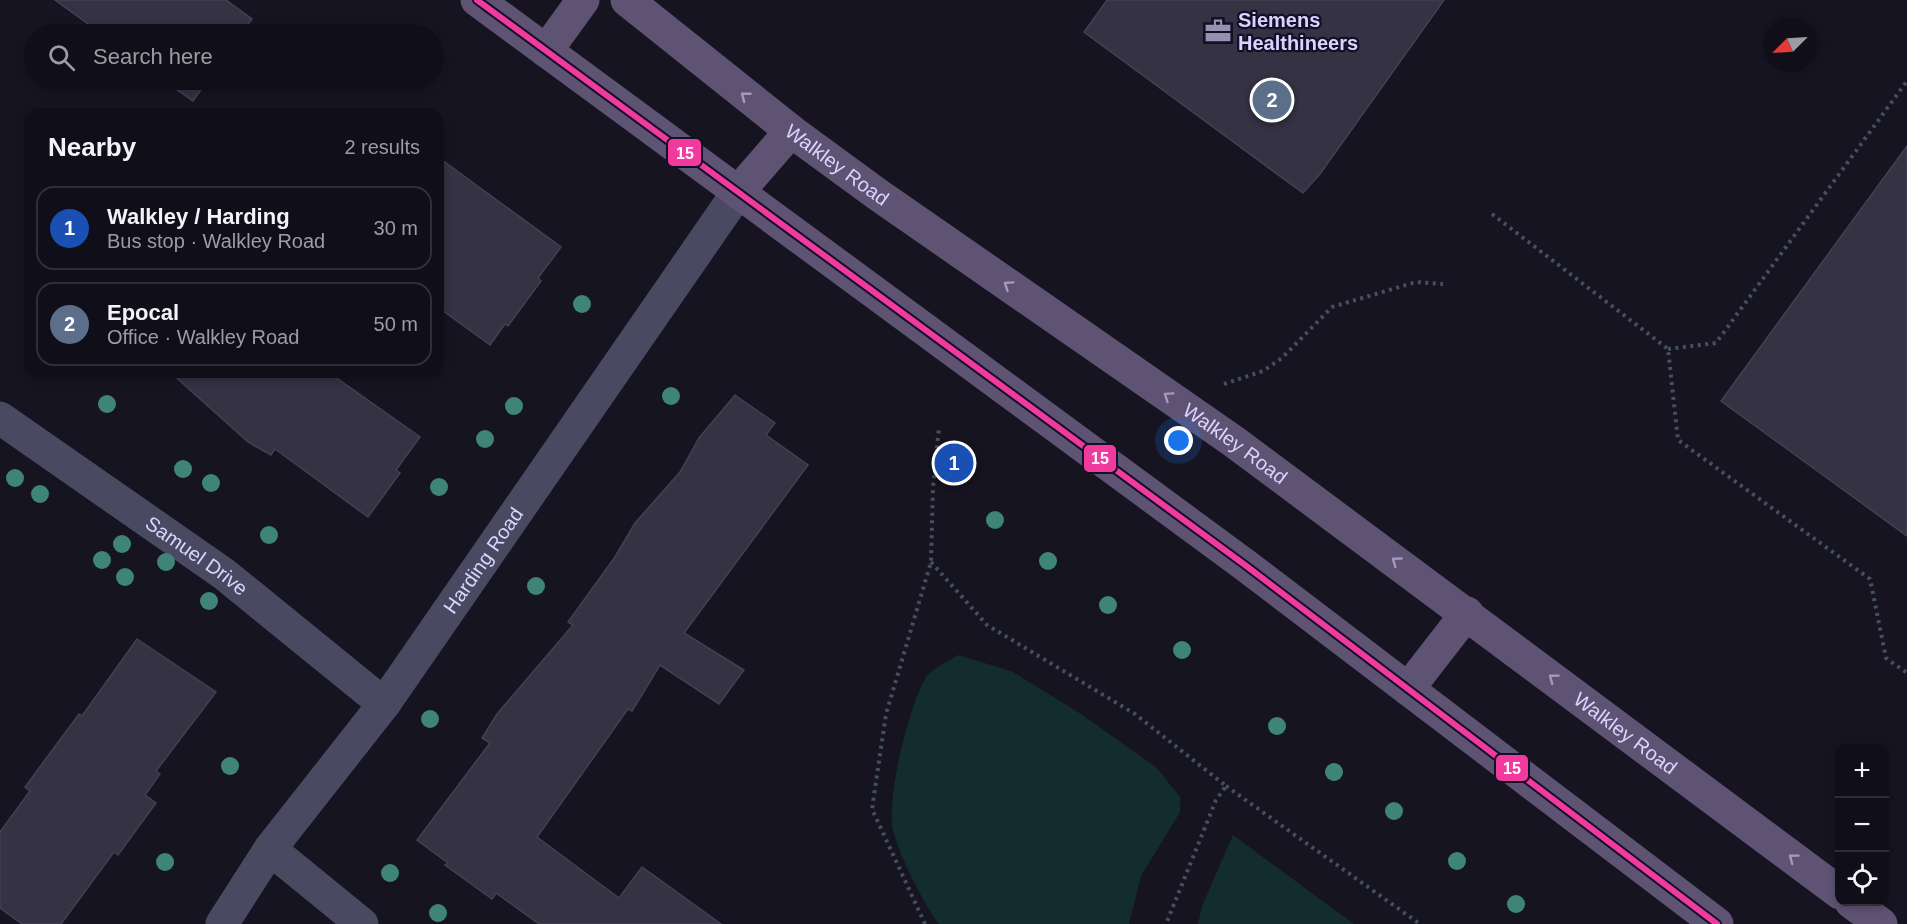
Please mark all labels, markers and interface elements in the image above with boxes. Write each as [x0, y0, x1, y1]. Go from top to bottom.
place label: Siemens Healthineers [1238, 9, 1358, 54]
office icon: Siemens Healthineers [1203, 16, 1233, 46]
north arrow [1763, 18, 1817, 72]
search box [24, 24, 444, 90]
icon: search [45, 41, 78, 74]
text: Search here [93, 44, 213, 69]
pin: 2 [1252, 78, 1292, 122]
one-way arrow [740, 92, 751, 103]
street label: Walkley Road [781, 120, 893, 210]
text: Nearby [48, 132, 136, 162]
text: 2 results [344, 136, 420, 158]
line badge: 15 [667, 138, 702, 167]
text: 15 [676, 145, 694, 162]
text: Walkley / Harding [107, 204, 290, 229]
text: 1 [64, 217, 75, 239]
text: 30 m [374, 217, 418, 239]
text: Bus stop · Walkley Road [107, 230, 325, 252]
one-way arrow [1003, 281, 1014, 292]
text: Epocal [107, 300, 179, 325]
text: 2 [64, 313, 75, 335]
text: 50 m [374, 313, 418, 335]
text: Office · Walkley Road [107, 326, 299, 348]
one-way arrow [1163, 392, 1174, 403]
street label: Walkley Road [1179, 399, 1291, 488]
your location [1164, 426, 1193, 455]
pin: 1 [934, 440, 974, 486]
line badge: 15 [1083, 444, 1117, 473]
text: 15 [1091, 450, 1109, 467]
street label: Harding Road [439, 503, 527, 617]
street label: Samuel Drive [141, 512, 252, 600]
one-way arrow [1392, 557, 1403, 568]
one-way arrow [1548, 674, 1559, 685]
street label: Walkley Road [1570, 688, 1681, 779]
map controls [1835, 744, 1889, 906]
button: + [1835, 744, 1889, 798]
line badge: 15 [1495, 754, 1529, 782]
text: 15 [1503, 760, 1521, 777]
button: − [1835, 798, 1889, 852]
button: locate [1835, 852, 1889, 906]
one-way arrow [1788, 854, 1799, 865]

